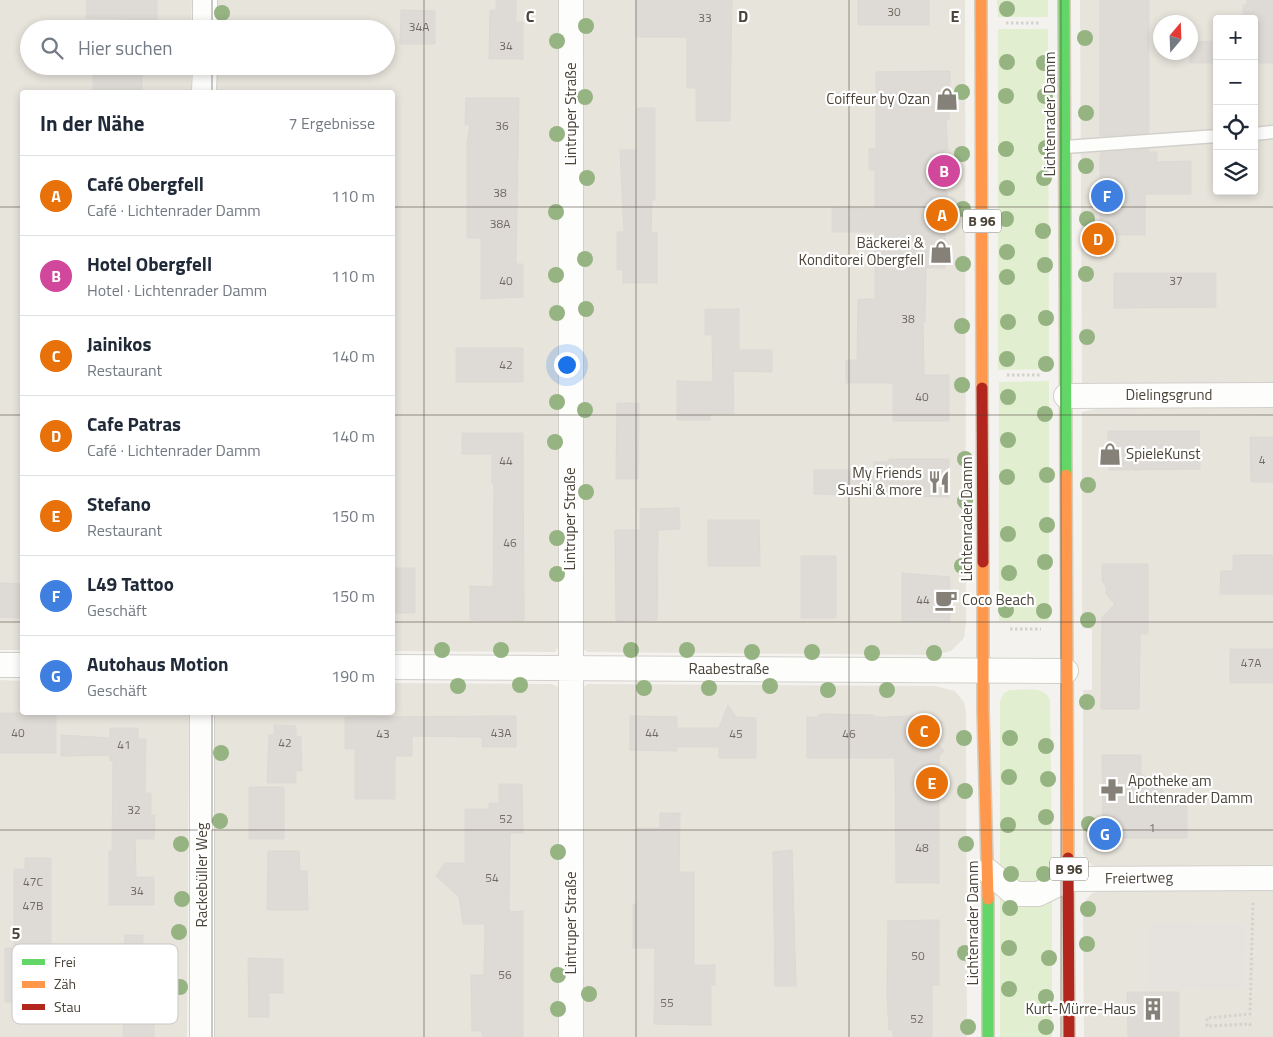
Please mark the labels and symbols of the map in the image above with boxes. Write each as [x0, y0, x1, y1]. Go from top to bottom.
house number: 30 [887, 2, 901, 21]
text: C [526, 4, 535, 28]
text: D [738, 4, 748, 28]
text: E [951, 4, 960, 28]
house number: 33 [698, 8, 712, 27]
north arrow [1153, 15, 1198, 60]
house number: 34A [409, 17, 429, 36]
house number: 34 [499, 36, 513, 55]
street label: Lichtenrader Damm [1038, 52, 1061, 176]
street label: Lintruper Straße [559, 62, 582, 166]
shop icon: Coiffeur by Ozan [934, 86, 960, 112]
place label: Coiffeur by Ozan [826, 87, 930, 110]
house number: 36 [495, 116, 509, 135]
pin: B [928, 152, 960, 190]
pin: F [1091, 177, 1123, 215]
house number: 38 [493, 183, 507, 202]
pin: A [926, 196, 958, 234]
road number: B 96 [963, 210, 1001, 232]
house number: 38A [490, 214, 510, 233]
pin: D [1082, 220, 1114, 258]
place label: Bäckerei & Konditorei Obergfell [799, 231, 925, 271]
shop icon: Bäckerei & Konditorei Obergfell [928, 239, 954, 265]
house number: 40 [499, 271, 513, 290]
house number: 37 [1169, 271, 1183, 290]
house number: 38 [901, 309, 915, 328]
your location [554, 352, 580, 378]
house number: 42 [499, 355, 513, 374]
street label: Dielingsgrund [1126, 383, 1212, 406]
house number: 40 [915, 387, 929, 406]
shop icon: SpieleKunst [1097, 441, 1123, 467]
place label: SpieleKunst [1126, 442, 1201, 465]
house number: 4 [1259, 450, 1266, 469]
house number: 44 [499, 451, 513, 470]
street label: Lichtenrader Damm [955, 457, 978, 581]
place label: My Friends Sushi & more [838, 461, 922, 501]
street label: Lintruper Straße [558, 467, 581, 571]
restaurant icon: My Friends Sushi & more [926, 469, 952, 495]
house number: 46 [503, 533, 517, 552]
cafe icon: Coco Beach [933, 587, 959, 613]
place label: Coco Beach [962, 588, 1035, 611]
house number: 44 [916, 590, 930, 609]
house number: 47A [1241, 653, 1261, 672]
street label: Raabestraße [689, 657, 769, 680]
pin: C [908, 712, 940, 750]
house number: 40 [11, 723, 25, 742]
house number: 43A [491, 723, 511, 742]
house number: 44 [645, 723, 659, 742]
house number: 43 [376, 724, 390, 743]
house number: 45 [729, 724, 743, 743]
house number: 46 [842, 724, 856, 743]
house number: 42 [278, 733, 292, 752]
house number: 41 [117, 735, 131, 754]
pin: E [916, 764, 948, 802]
place label: Apotheke am Lichtenrader Damm [1128, 769, 1253, 809]
pharmacy icon: Apotheke am Lichtenrader Damm [1099, 777, 1125, 803]
house number: 32 [127, 800, 141, 819]
house number: 52 [499, 809, 513, 828]
pin: G [1089, 815, 1121, 853]
house number: 1 [1149, 818, 1155, 837]
street label: Rackebüller Weg [190, 822, 213, 928]
house number: 48 [915, 838, 929, 857]
road number: B 96 [1050, 858, 1088, 881]
street label: Lichtenrader Damm [961, 861, 984, 985]
street label: Freiertweg [1105, 865, 1174, 890]
house number: 54 [485, 868, 499, 887]
street label: Lintruper Straße [559, 871, 582, 975]
house number: 47C [23, 872, 43, 891]
house number: 34 [130, 881, 144, 900]
house number: 47B [23, 896, 43, 915]
text: 5 [12, 921, 21, 945]
legend [12, 944, 178, 1024]
house number: 50 [911, 946, 925, 965]
text: Frei [54, 951, 76, 972]
house number: 56 [498, 965, 512, 984]
text: Zäh [54, 973, 76, 994]
house number: 55 [660, 993, 674, 1012]
text: Stau [54, 996, 81, 1017]
building icon: Kurt-Mürre-Haus [1140, 996, 1166, 1022]
place label: Kurt-Mürre-Haus [1025, 997, 1136, 1020]
house number: 52 [910, 1009, 924, 1028]

